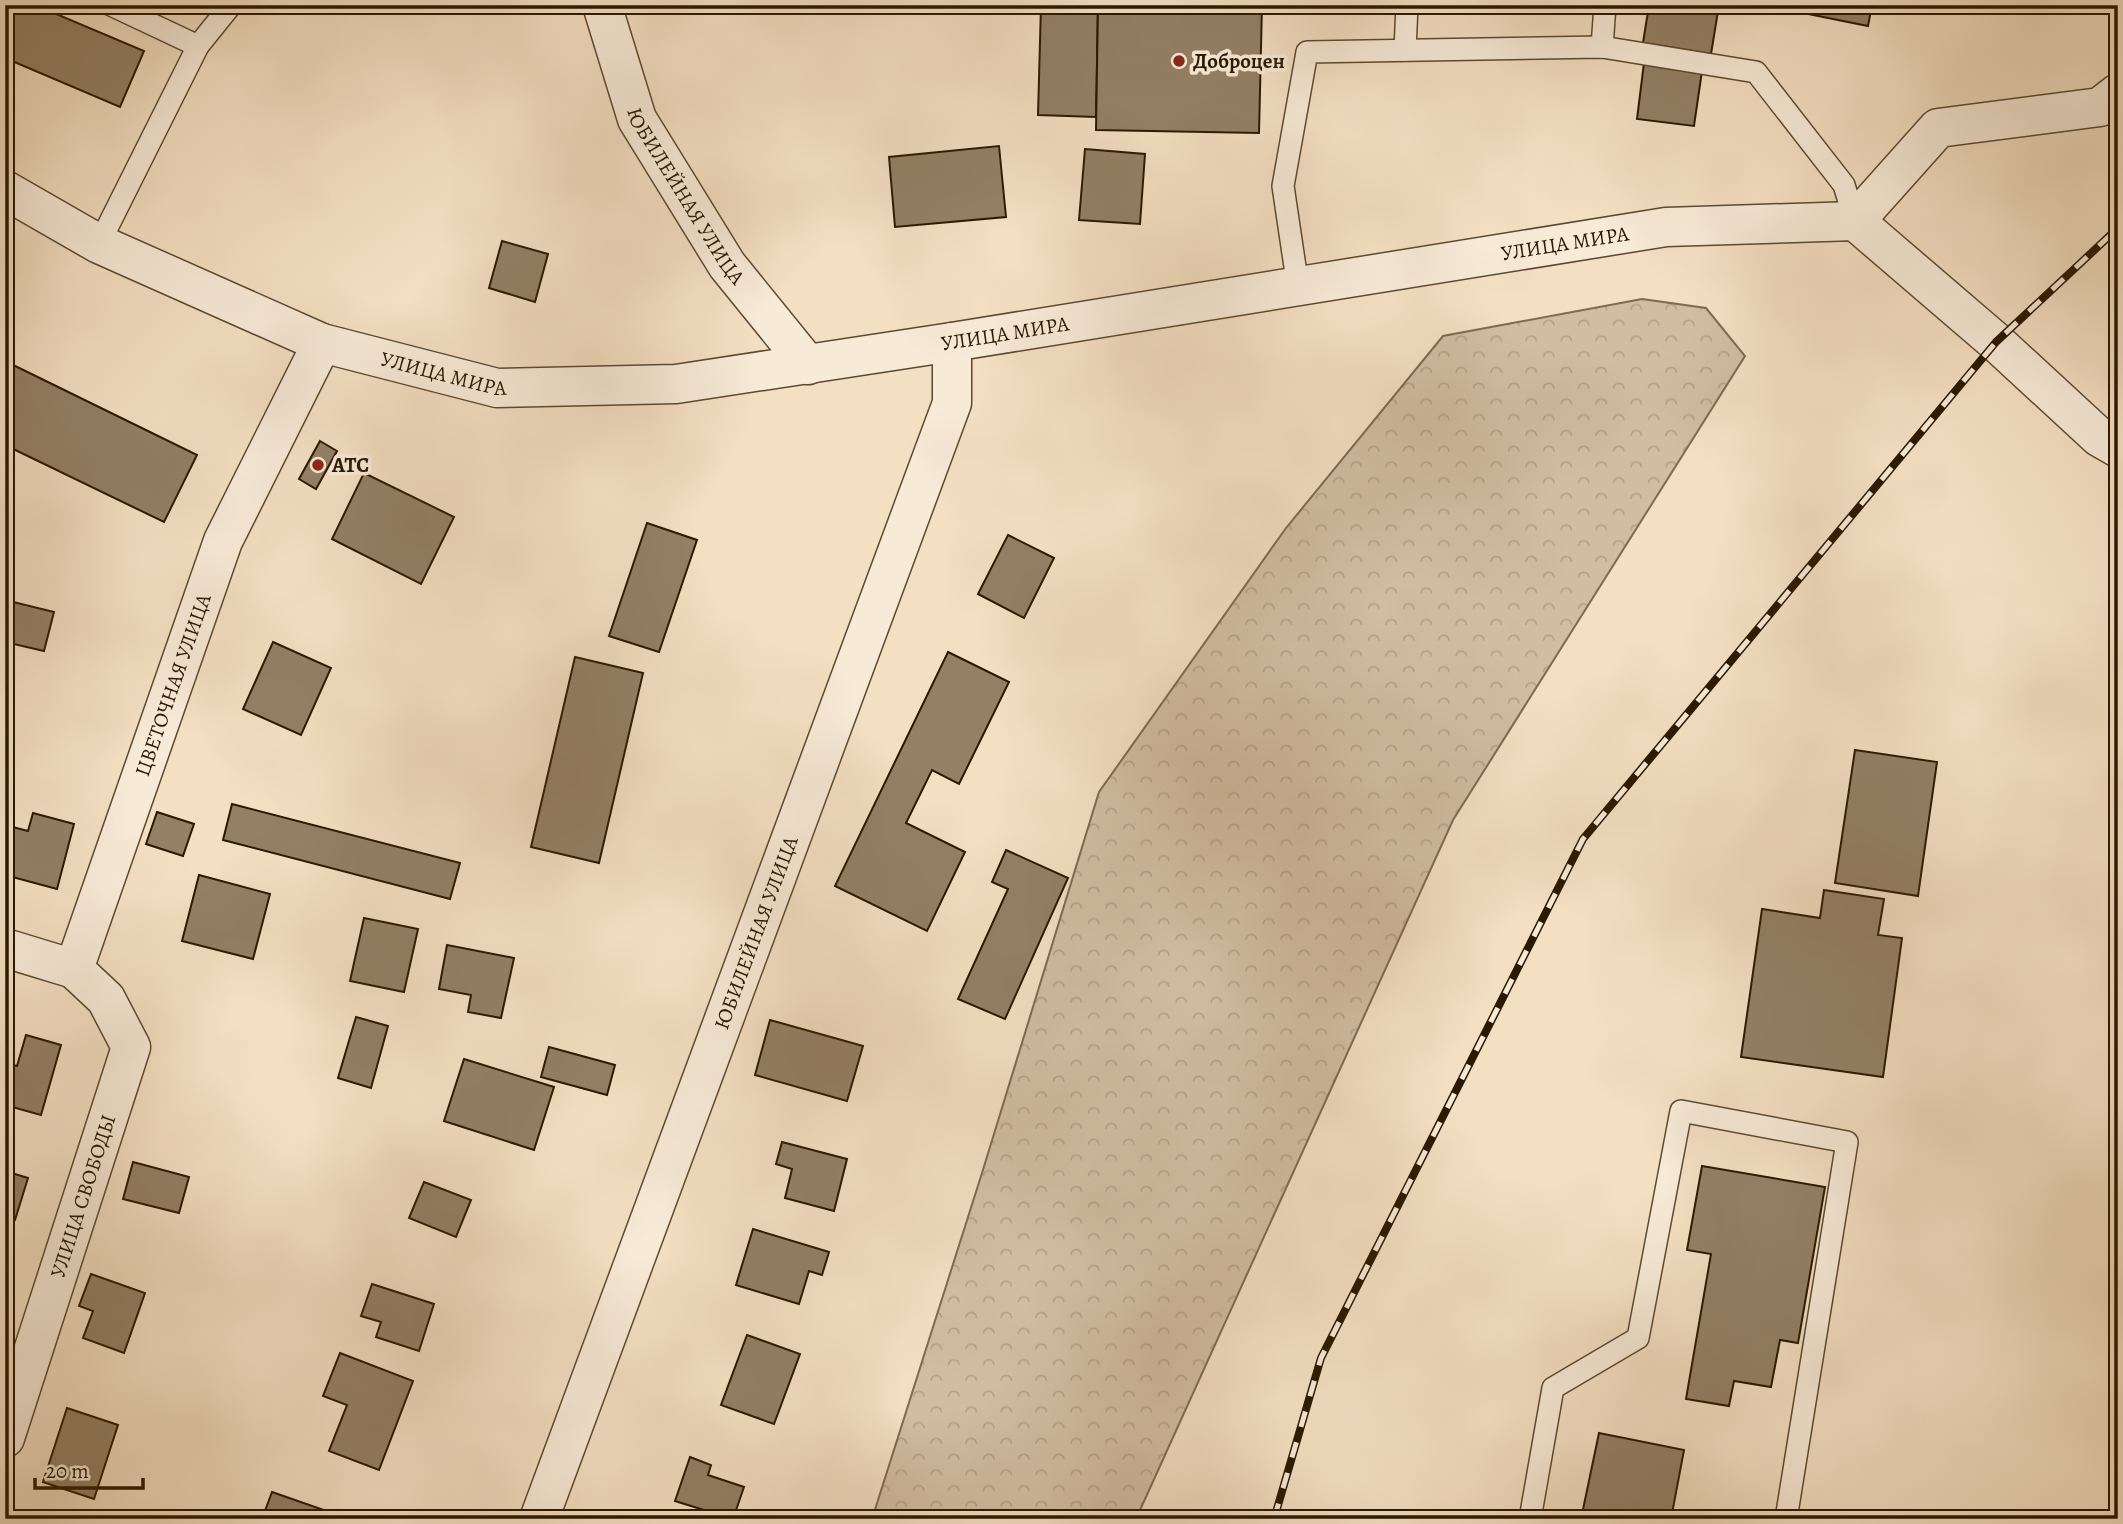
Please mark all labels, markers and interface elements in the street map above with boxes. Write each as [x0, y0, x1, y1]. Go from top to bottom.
place label: Доброцен [1193, 47, 1285, 75]
marker: Доброцен [1171, 53, 1187, 69]
street label: ЮБИЛЕЙНАЯ УЛИЦА [620, 104, 752, 291]
street label: УЛИЦА МИРА [1499, 219, 1631, 267]
street label: УЛИЦА МИРА [939, 309, 1072, 357]
street label: УЛИЦА МИРА [378, 345, 508, 402]
place label: АТС [331, 451, 369, 479]
marker: АТС [310, 457, 326, 473]
street label: ЦВЕТОЧНАЯ УЛИЦА [128, 589, 218, 780]
street label: ЮБИЛЕЙНАЯ УЛИЦА [707, 832, 805, 1033]
street label: УЛИЦА СВОБОДЫ [44, 1111, 122, 1281]
scale bar [35, 1447, 144, 1491]
text: 20 m [46, 1457, 89, 1485]

